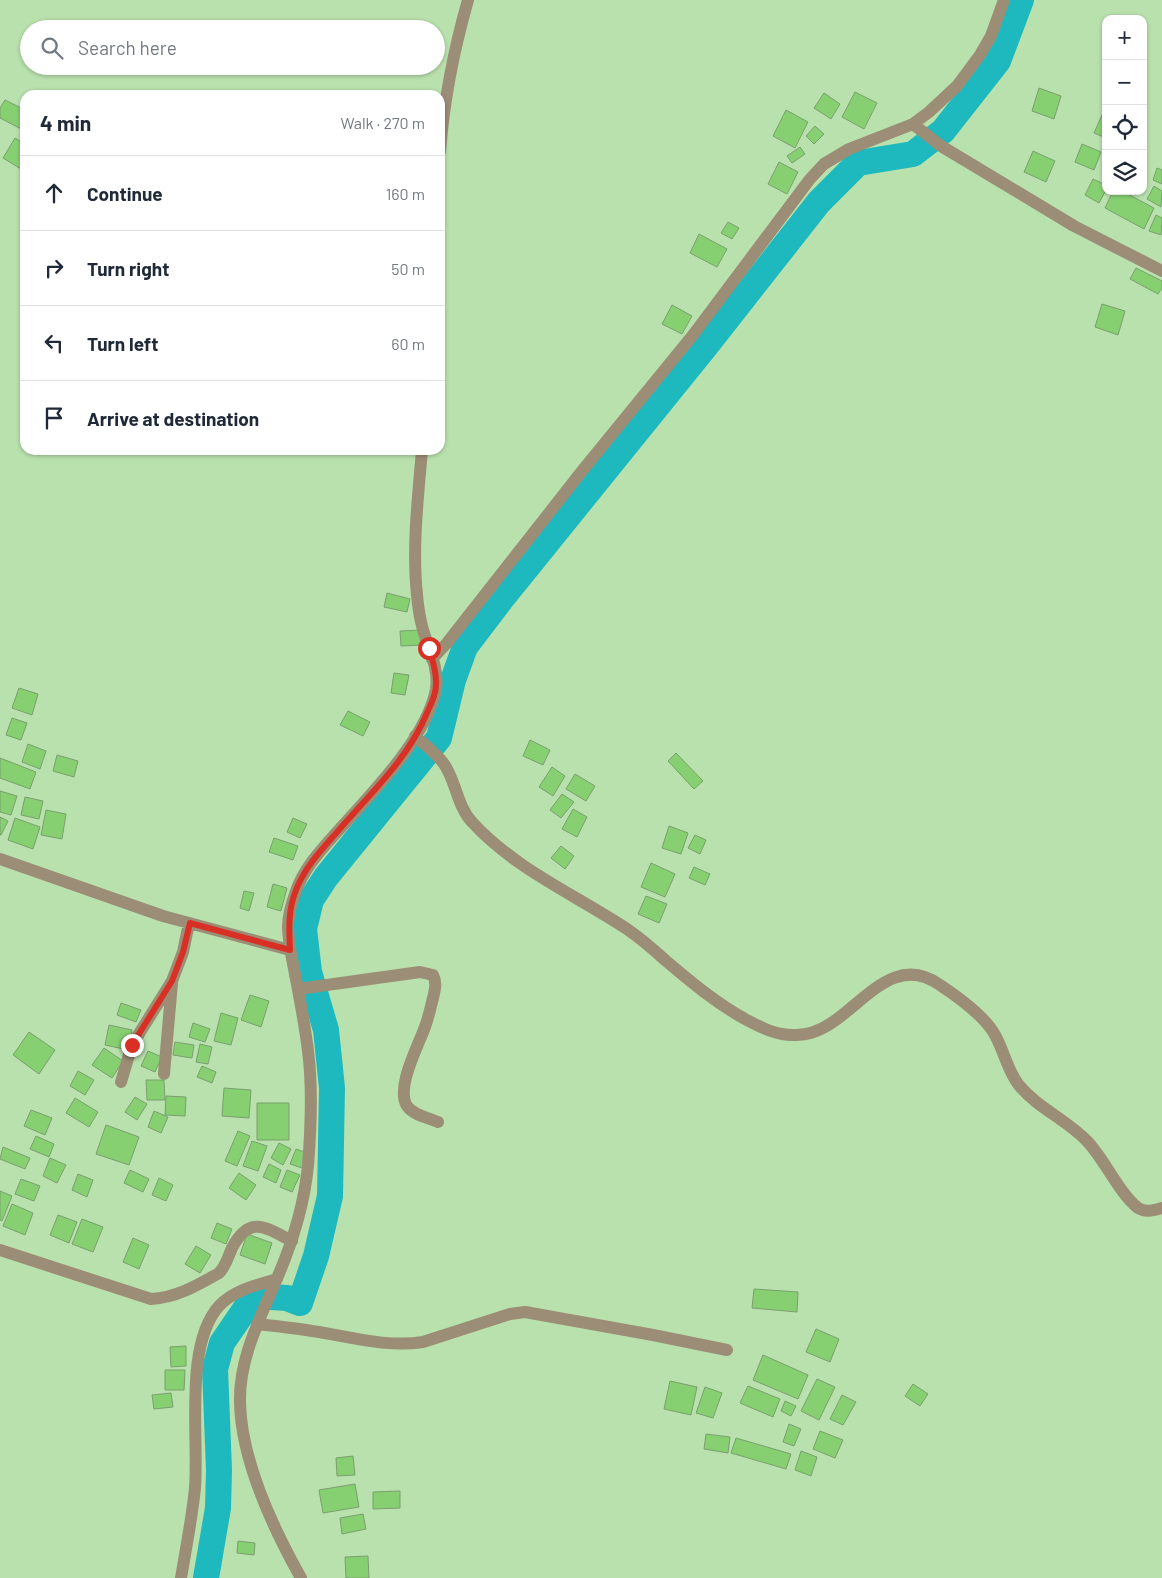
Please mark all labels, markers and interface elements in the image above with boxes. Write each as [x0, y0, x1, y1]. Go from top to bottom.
map controls [1102, 15, 1147, 195]
button: + [1102, 15, 1147, 60]
search box [20, 20, 445, 75]
icon: search [38, 34, 66, 62]
text: Search here [78, 36, 177, 59]
button: − [1102, 60, 1147, 105]
button: locate [1102, 105, 1147, 150]
text: 4 min [40, 110, 91, 135]
text: Walk · 270 m [340, 113, 425, 132]
button: layers [1102, 150, 1147, 195]
icon: ahead [40, 179, 68, 207]
text: Continue [87, 182, 163, 205]
text: 160 m [386, 184, 425, 203]
icon: right [40, 254, 68, 282]
text: Turn right [87, 257, 169, 280]
text: 50 m [391, 259, 425, 278]
icon: left [40, 329, 68, 357]
text: Turn left [87, 332, 158, 355]
text: 60 m [391, 334, 425, 353]
icon: arrive [40, 404, 68, 432]
text: Arrive at destination [87, 407, 259, 430]
route start [418, 637, 441, 660]
route end [121, 1034, 144, 1057]

